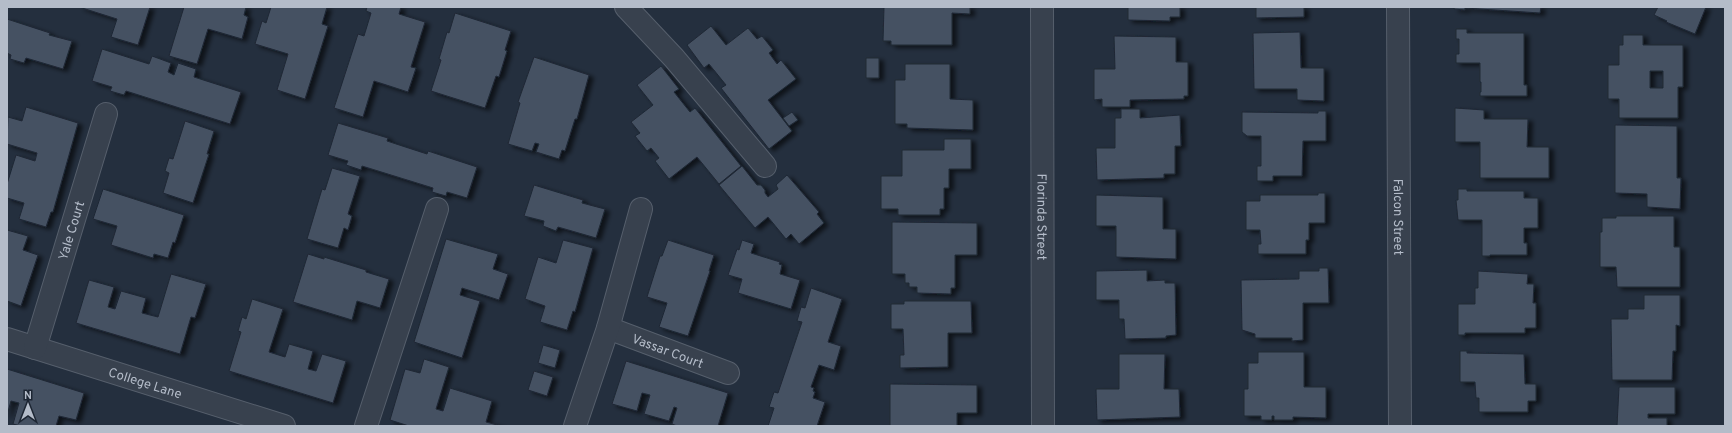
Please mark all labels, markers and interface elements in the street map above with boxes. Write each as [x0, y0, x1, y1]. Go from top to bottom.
street label: Florinda Street [1032, 174, 1049, 261]
street label: Falcon Street [1389, 179, 1405, 255]
street label: Yale Court [56, 199, 89, 262]
street label: Vassar Court [629, 332, 705, 373]
street label: College Lane [106, 365, 183, 403]
north arrow [8, 385, 48, 425]
text: N [24, 389, 32, 403]

